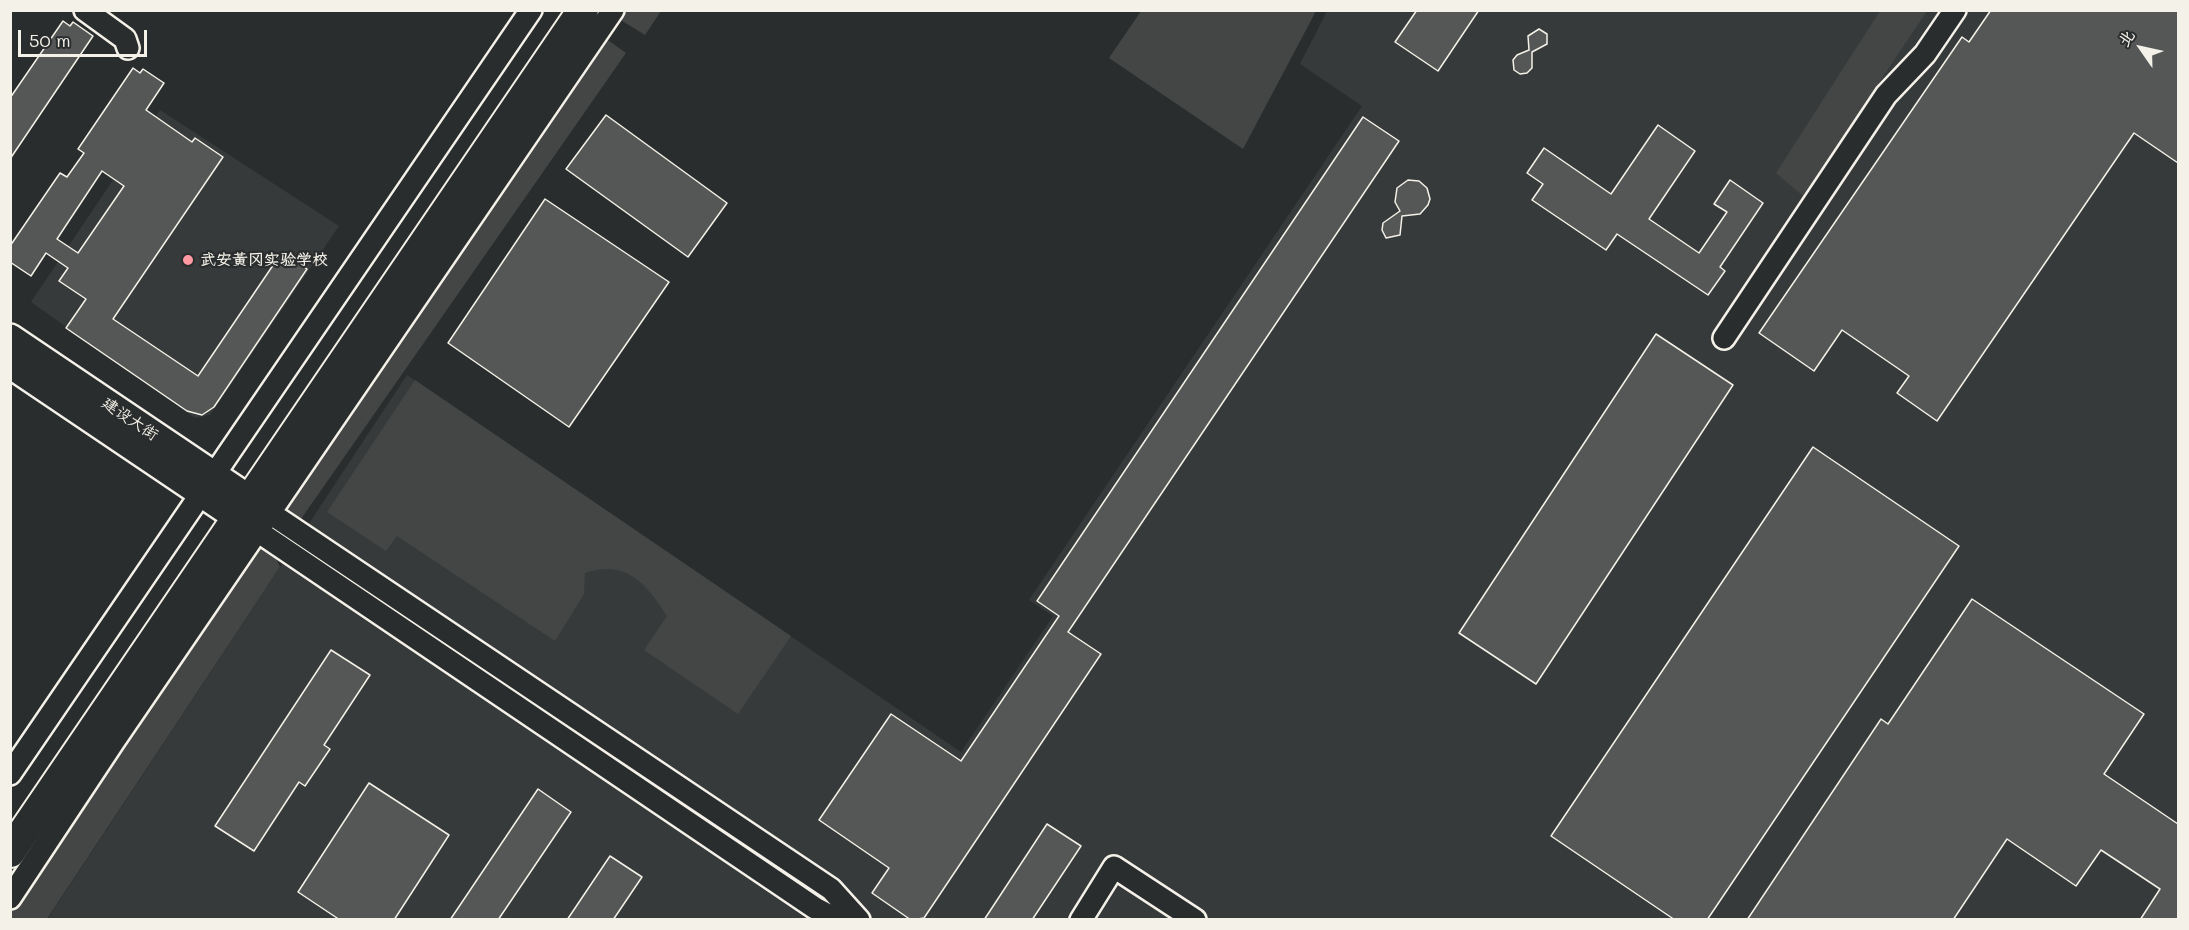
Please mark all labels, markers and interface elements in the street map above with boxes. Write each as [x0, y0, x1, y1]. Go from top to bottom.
scale bar [21, 18, 150, 56]
north arrow [2111, 18, 2171, 78]
text: 北 [2112, 25, 2139, 50]
text: 50 m [29, 28, 71, 52]
place label: 武安黄冈实验学校 [200, 250, 328, 270]
marker: 武安黄冈实验学校 [181, 253, 195, 267]
street label: 建设大街 [98, 393, 162, 445]

